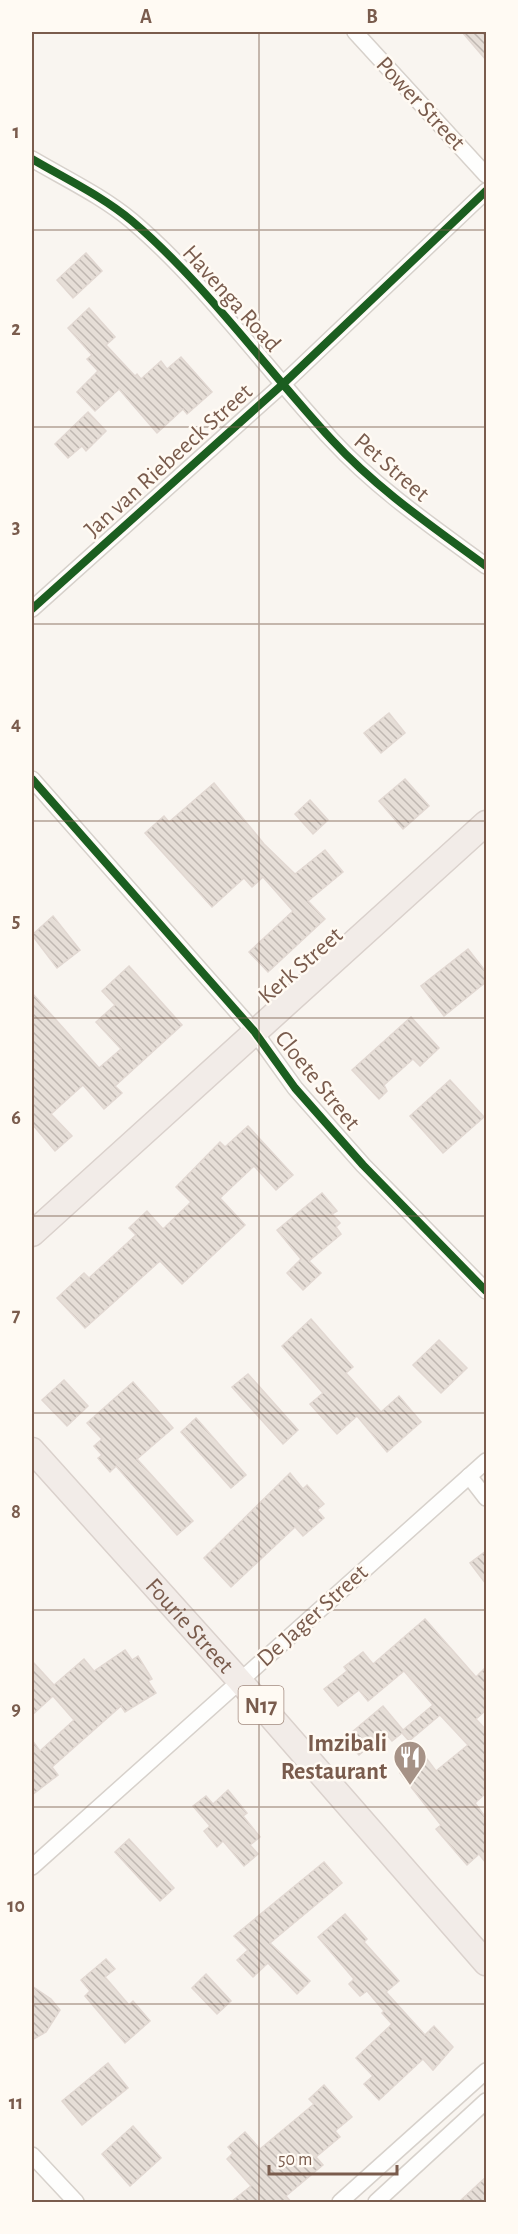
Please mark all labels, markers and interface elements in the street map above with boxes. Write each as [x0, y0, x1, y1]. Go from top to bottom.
text: A [140, 7, 152, 27]
text: B [366, 7, 378, 27]
street label: Power Street [371, 52, 470, 155]
text: 1 [12, 122, 20, 142]
street label: Havenga Road [177, 241, 285, 357]
text: 2 [11, 319, 21, 339]
street label: Jan van Riebeeck Street [80, 379, 257, 542]
street label: Pet Street [349, 429, 434, 507]
text: 3 [12, 517, 20, 537]
text: 4 [11, 714, 21, 734]
text: 5 [12, 911, 20, 931]
street label: Kerk Street [254, 923, 348, 1009]
street label: Cloete Street [270, 1026, 365, 1135]
text: 6 [11, 1108, 21, 1128]
text: 7 [12, 1305, 21, 1325]
text: 8 [11, 1502, 21, 1522]
street label: De Jager Street [253, 1560, 373, 1671]
street label: Fourie Street [141, 1574, 238, 1678]
road number: N17 [238, 1686, 284, 1724]
text: 9 [11, 1699, 21, 1719]
place label: Imzibali Restaurant [281, 1732, 387, 1784]
restaurant icon: Imzibali Restaurant [392, 1739, 428, 1786]
text: 10 [7, 1896, 25, 1916]
text: 11 [9, 2093, 23, 2113]
scale bar [269, 2138, 396, 2176]
text: 50 m [278, 2151, 312, 2169]

